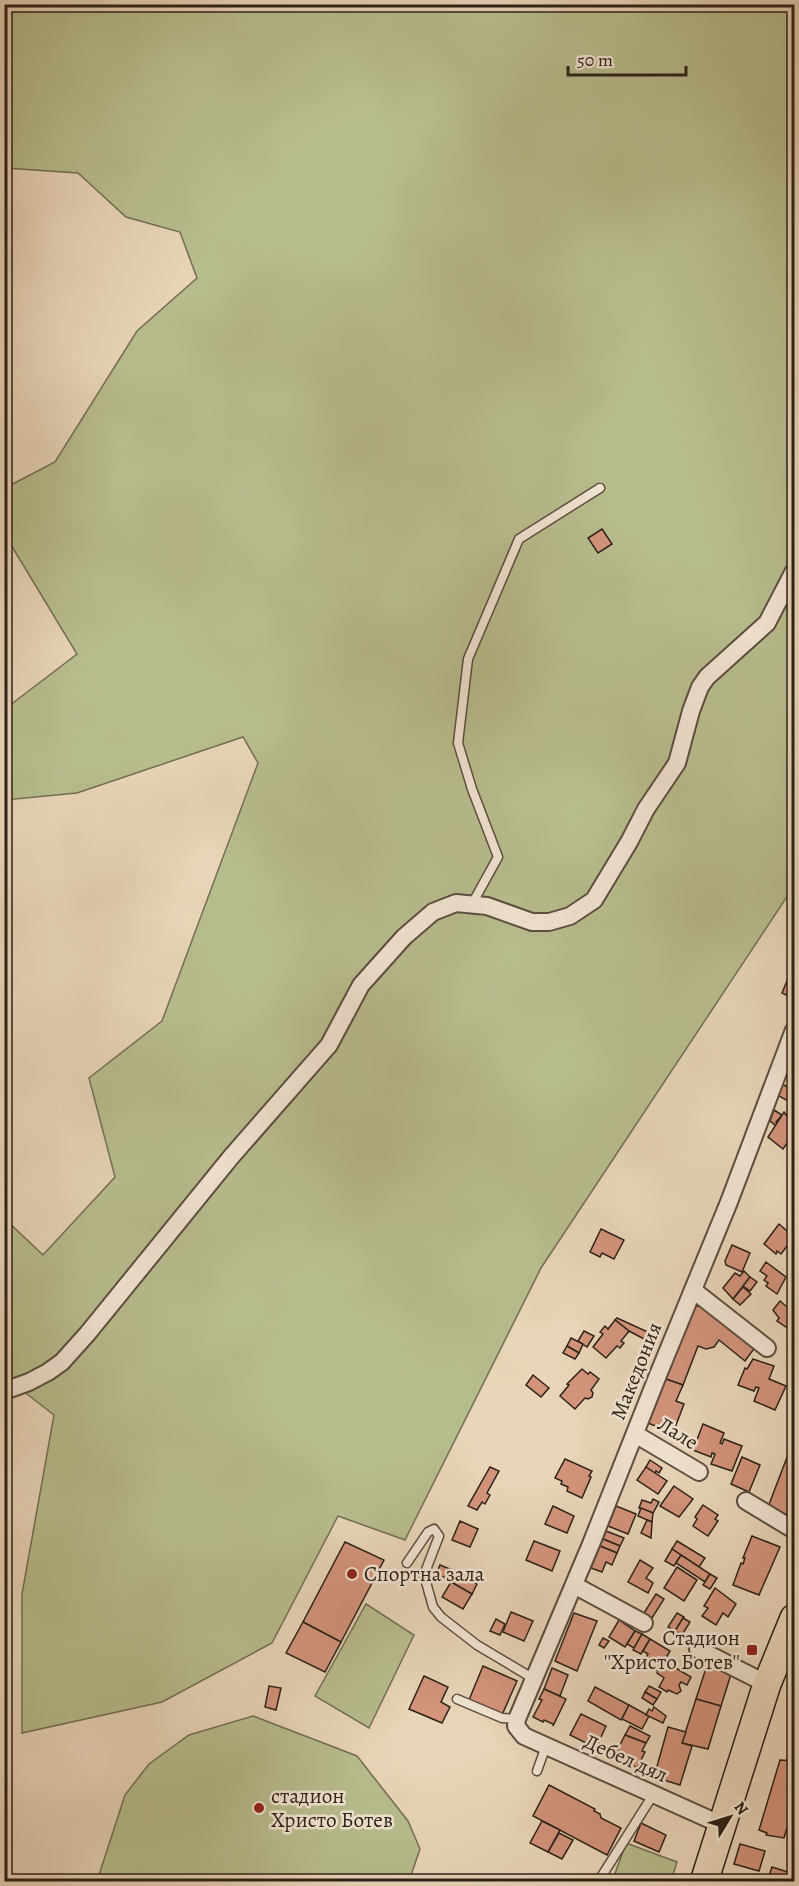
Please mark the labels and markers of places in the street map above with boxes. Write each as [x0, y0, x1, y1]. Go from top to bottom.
place label: Спортна зала [364, 1560, 485, 1588]
marker: Спортна зала [345, 1567, 359, 1581]
place label: Стадион ''Христо Ботев'' [604, 1624, 740, 1676]
marker: Стадион ''Христо Ботев'' [745, 1643, 759, 1657]
place label: стадион Христо Ботев [271, 1782, 393, 1834]
marker: стадион Христо Ботев [252, 1801, 266, 1815]

